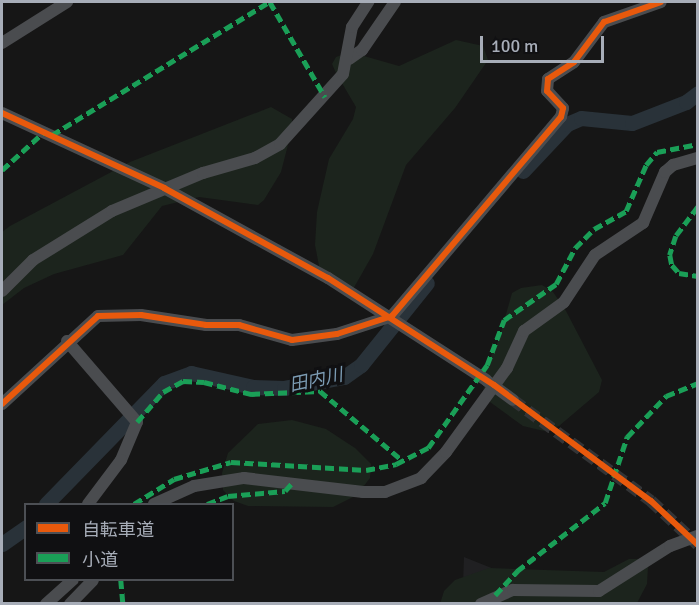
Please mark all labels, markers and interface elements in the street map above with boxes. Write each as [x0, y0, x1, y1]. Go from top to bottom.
scale bar [483, 24, 608, 62]
text: 100 m [491, 35, 538, 57]
water label: 田内川 [287, 364, 345, 396]
legend [24, 503, 234, 581]
text: 自転車道 [82, 519, 154, 541]
text: 小道 [82, 549, 118, 571]

